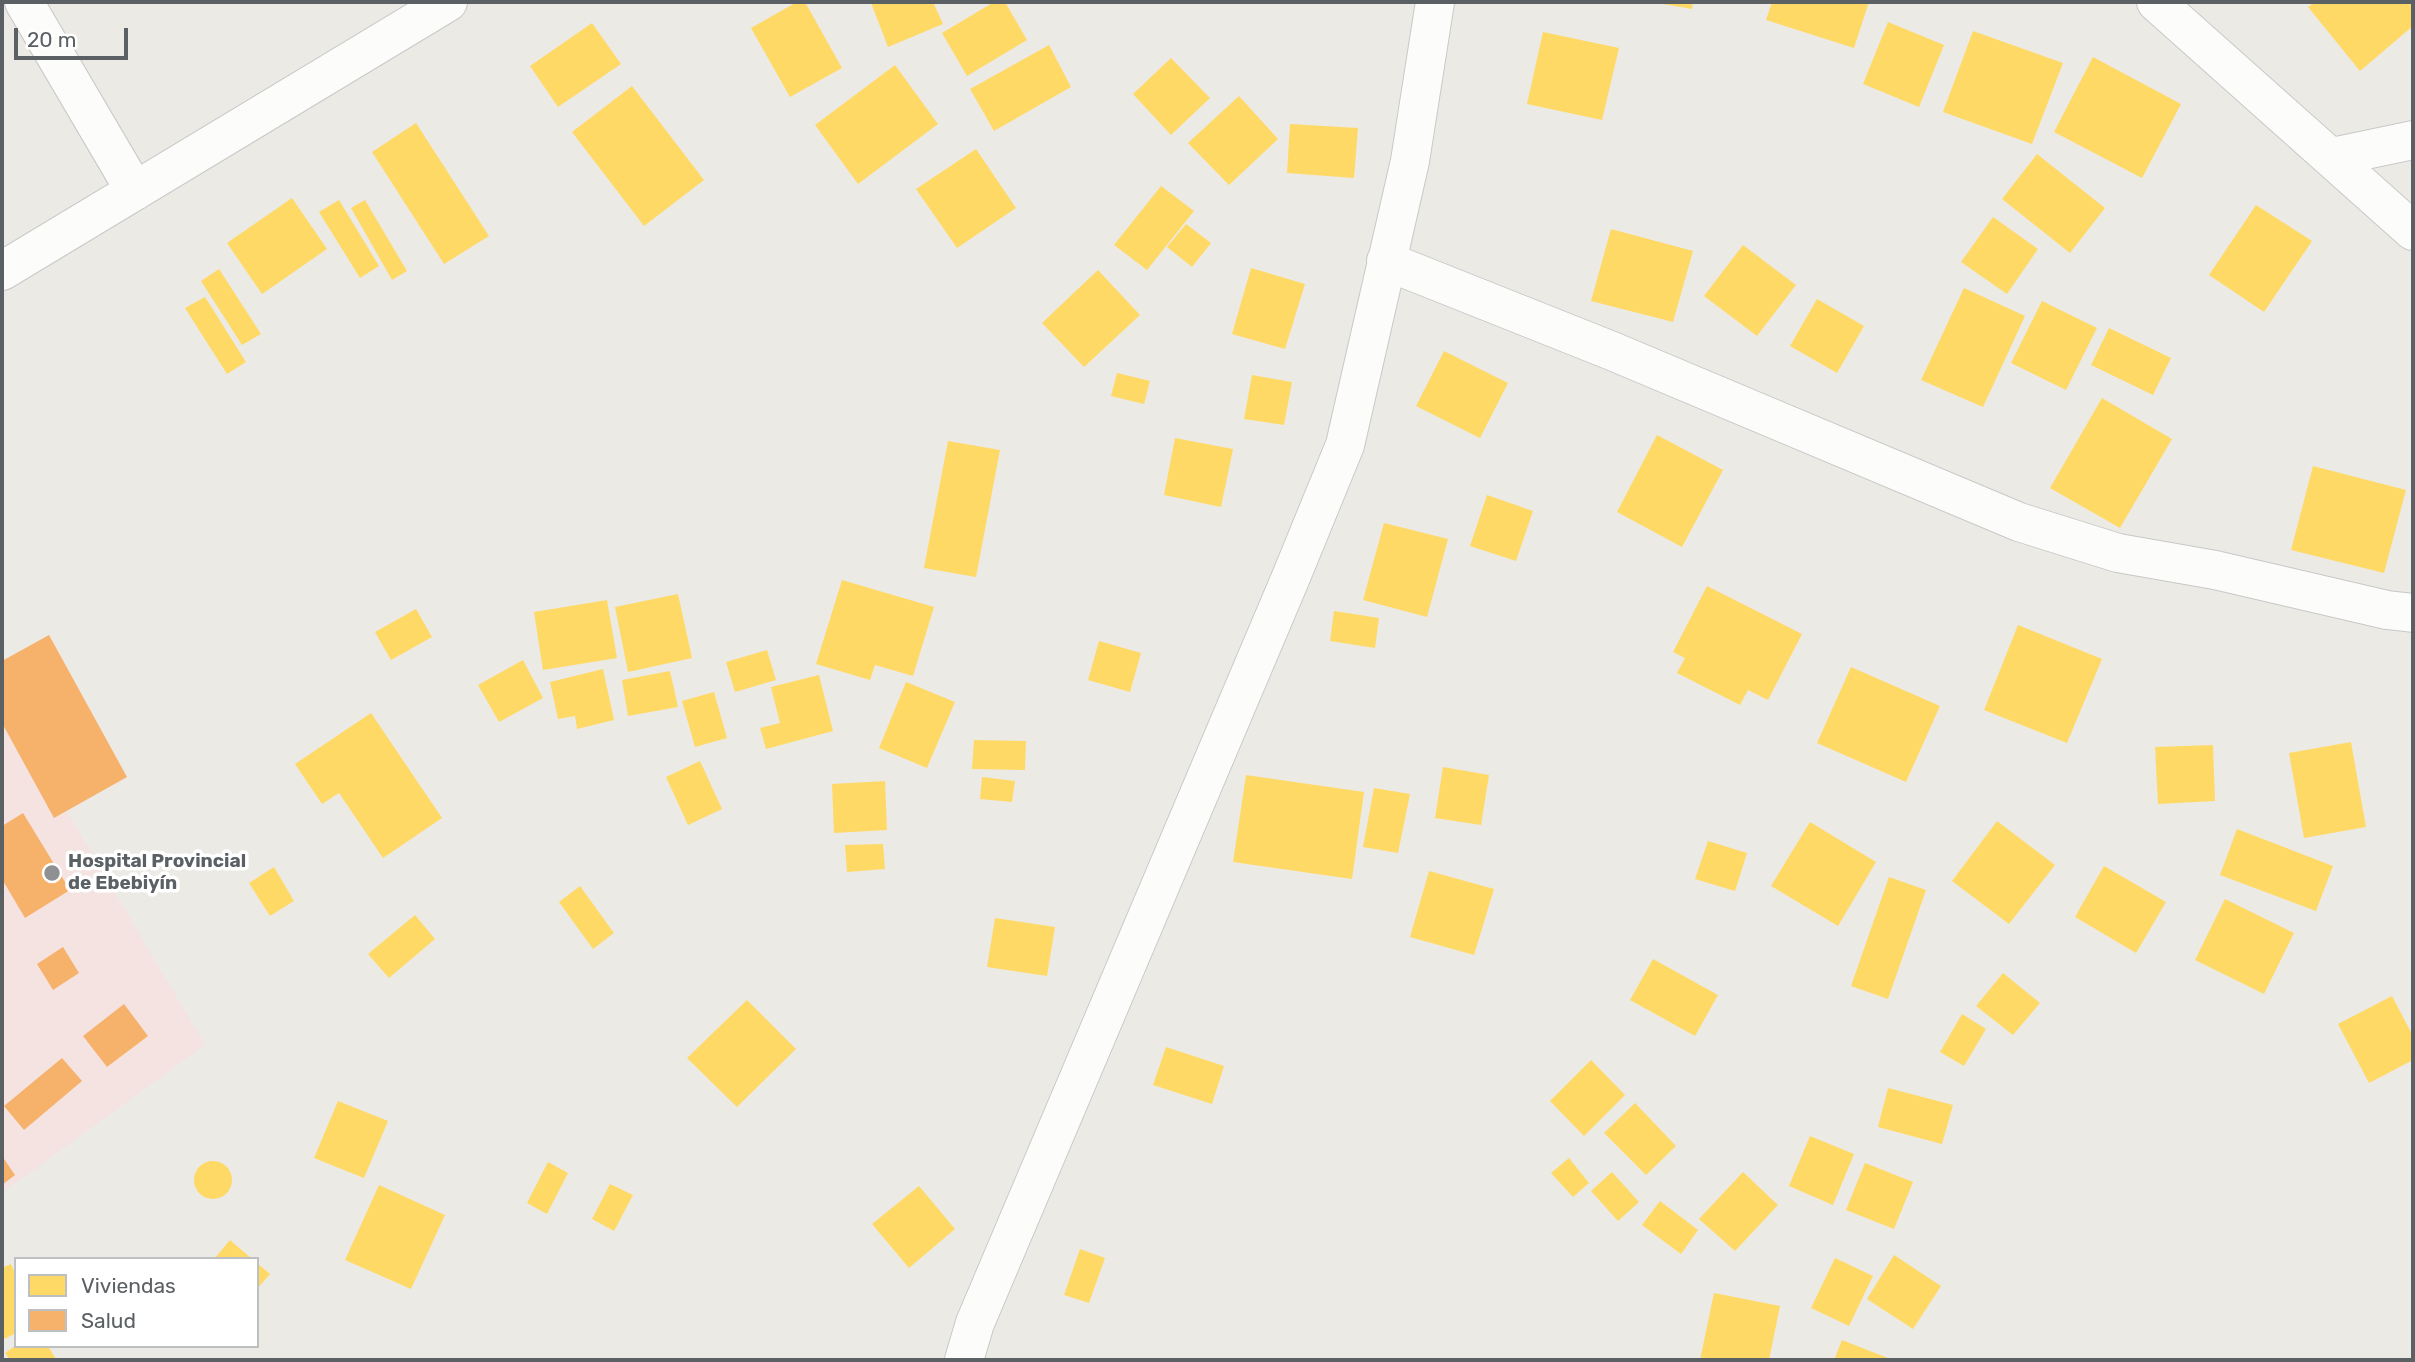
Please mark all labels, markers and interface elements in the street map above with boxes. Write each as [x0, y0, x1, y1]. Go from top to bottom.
scale bar [18, 14, 131, 58]
text: 20 m [27, 27, 76, 52]
place label: Hospital Provincial de Ebebiyín [68, 851, 246, 895]
marker: Hospital Provincial de Ebebiyín [42, 863, 62, 883]
legend [14, 1257, 259, 1348]
text: Viviendas [81, 1273, 176, 1298]
text: Salud [81, 1308, 136, 1333]

